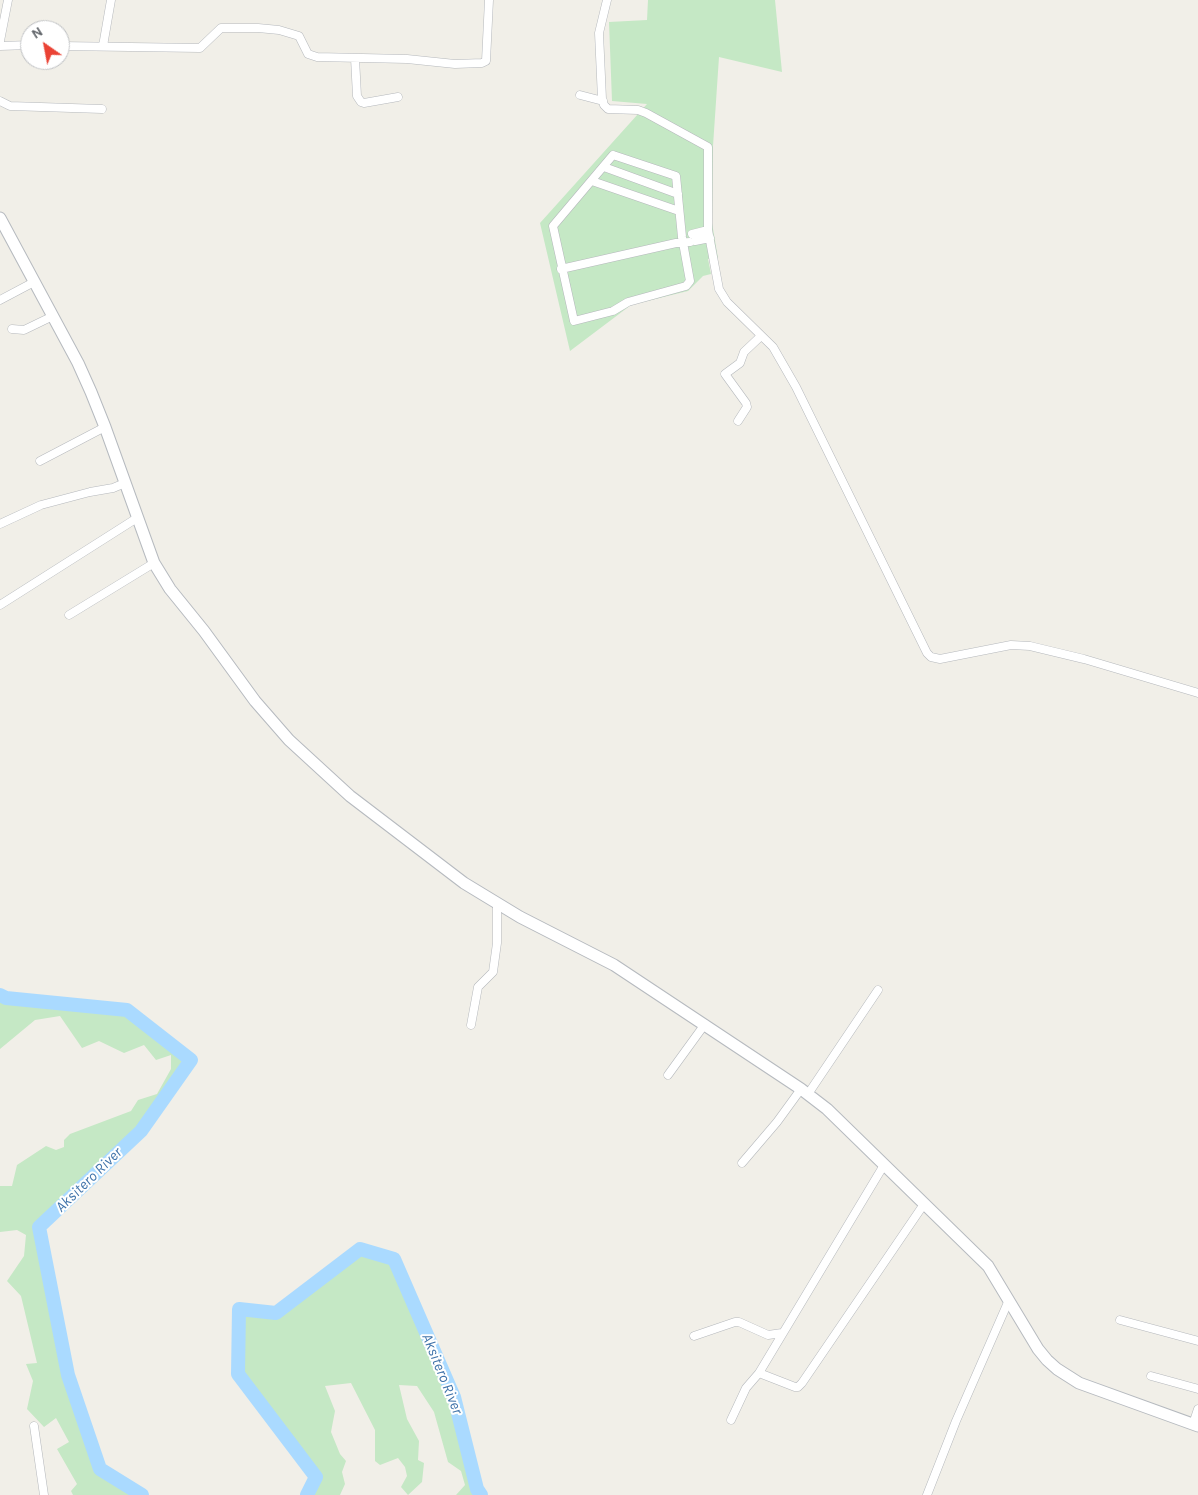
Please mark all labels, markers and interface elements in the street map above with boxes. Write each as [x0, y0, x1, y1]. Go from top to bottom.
north arrow [20, 20, 70, 70]
text: N [28, 23, 46, 43]
water label: Aksitero River [52, 1144, 126, 1216]
water label: Aksitero River [418, 1331, 466, 1417]

